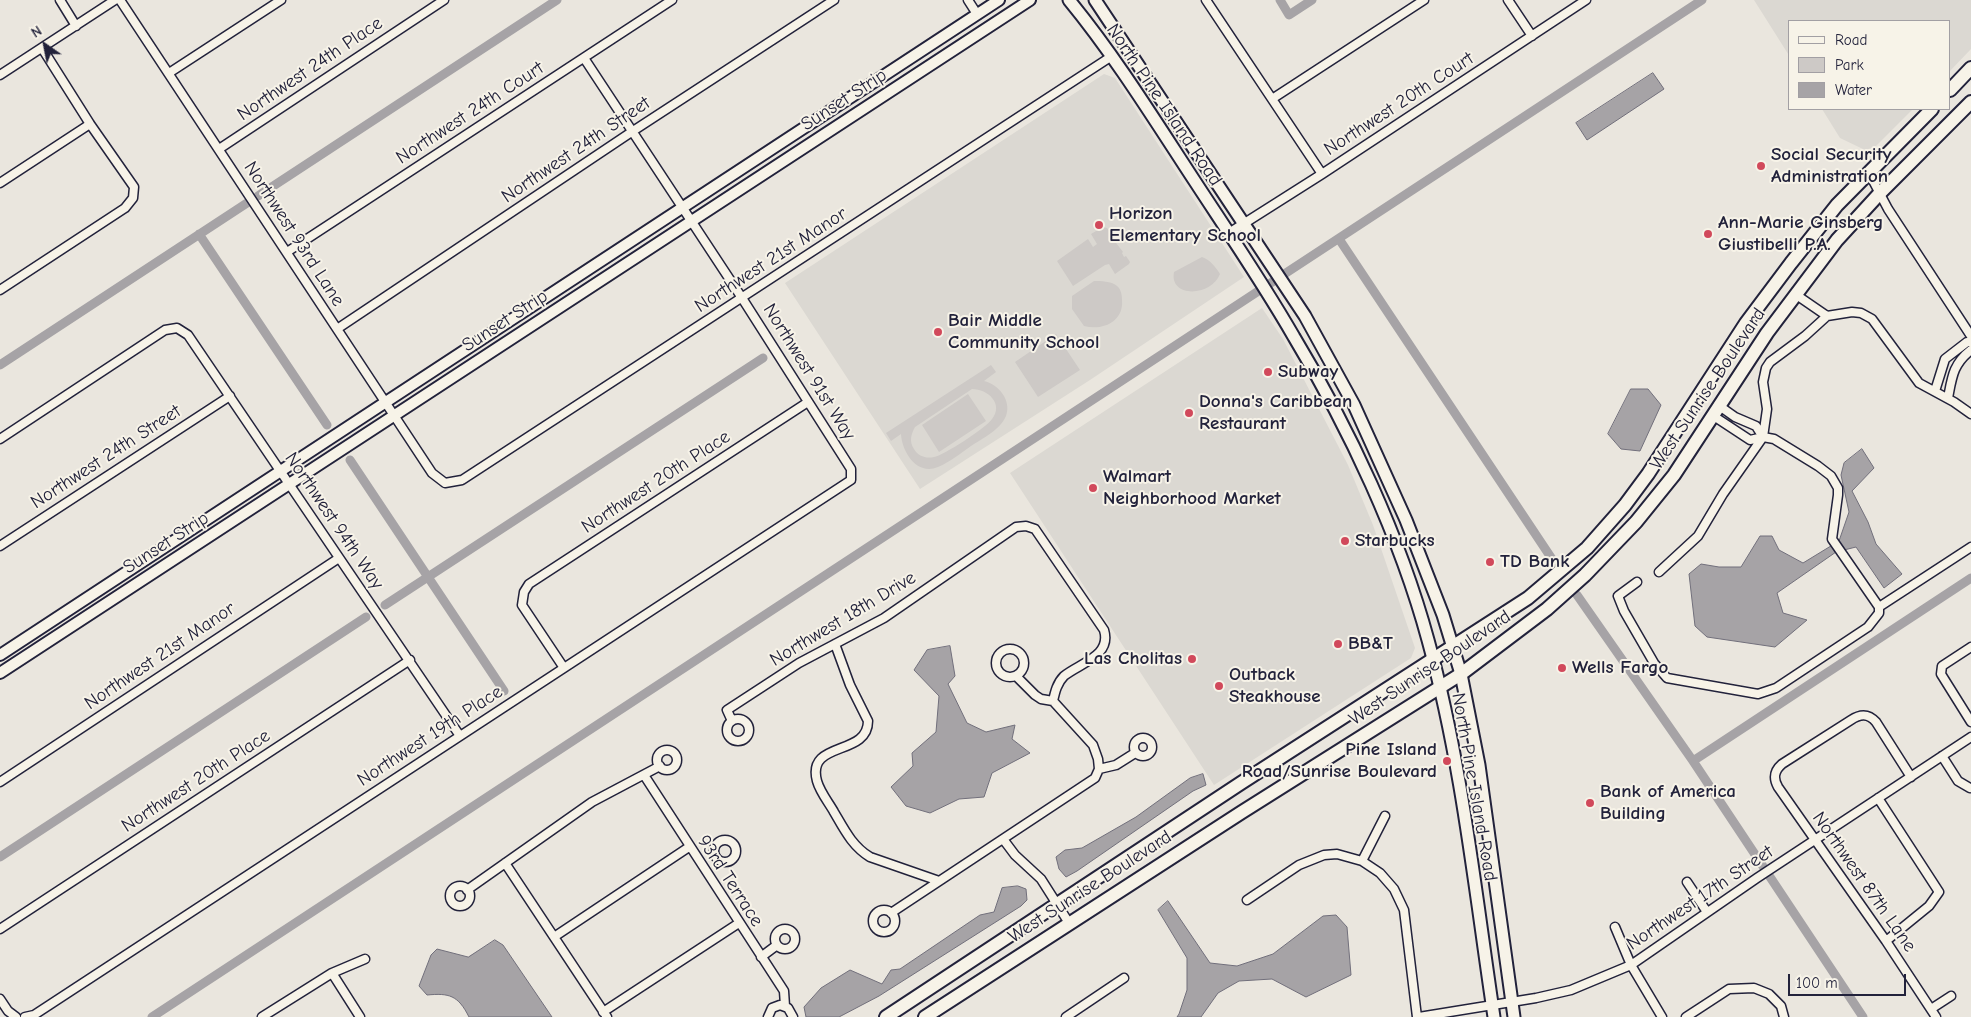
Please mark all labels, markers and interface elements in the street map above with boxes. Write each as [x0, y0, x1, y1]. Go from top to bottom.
street label: Northwest 24th Place [233, 12, 387, 126]
north arrow [20, 20, 70, 70]
street label: North Pine Island Road [1101, 20, 1227, 190]
legend [1788, 20, 1951, 110]
text: N [28, 22, 45, 42]
text: Road [1835, 31, 1867, 49]
street label: Northwest 20th Court [1320, 47, 1478, 161]
text: Park [1835, 56, 1864, 74]
street label: Northwest 24th Court [392, 57, 548, 169]
street label: Sunset Strip [797, 64, 891, 136]
text: Water [1835, 81, 1872, 99]
street label: Northwest 24th Street [497, 92, 655, 208]
place label: Social Security Administration [1771, 144, 1891, 188]
street label: Northwest 93rd Lane [239, 157, 349, 311]
marker: Social Security Administration [1755, 160, 1767, 172]
street label: Northwest 21st Manor [691, 202, 851, 318]
place label: Horizon Elementary School [1109, 203, 1261, 247]
place label: Ann-Marie Ginsberg Giustibelli P.A. [1718, 212, 1883, 256]
marker: Horizon Elementary School [1093, 219, 1105, 231]
marker: Ann-Marie Ginsberg Giustibelli P.A. [1702, 228, 1714, 240]
street label: Sunset Strip [458, 285, 552, 357]
street label: Northwest 91st Way [758, 300, 860, 444]
street label: West Sunrise Boulevard [1645, 304, 1771, 474]
place label: Bair Middle Community School [948, 310, 1099, 354]
marker: Bair Middle Community School [932, 326, 944, 338]
place label: Subway [1278, 361, 1338, 383]
marker: Subway [1262, 366, 1274, 378]
place label: Donna's Caribbean Restaurant [1199, 391, 1352, 435]
street label: Northwest 24th Street [27, 400, 185, 514]
marker: Donna's Caribbean Restaurant [1183, 407, 1195, 419]
street label: Northwest 20th Place [577, 425, 735, 539]
street label: Northwest 94th Way [280, 448, 388, 594]
place label: Walmart Neighborhood Market [1103, 466, 1281, 510]
marker: Walmart Neighborhood Market [1087, 482, 1099, 494]
street label: Sunset Strip [119, 507, 213, 579]
place label: Starbucks [1355, 530, 1435, 552]
marker: Starbucks [1339, 535, 1351, 547]
place label: TD Bank [1500, 551, 1569, 573]
marker: TD Bank [1484, 556, 1496, 568]
street label: Northwest 18th Drive [766, 566, 920, 672]
street label: Northwest 21st Manor [80, 597, 240, 715]
street label: West Sunrise Boulevard [1345, 605, 1515, 731]
place label: BB&T [1348, 633, 1393, 655]
marker: BB&T [1332, 638, 1344, 650]
place label: Las Cholitas [1084, 648, 1182, 670]
marker: Las Cholitas [1186, 653, 1198, 665]
place label: Wells Fargo [1572, 657, 1668, 679]
marker: Wells Fargo [1556, 662, 1568, 674]
place label: Outback Steakhouse [1229, 664, 1320, 708]
street label: Northwest 19th Place [353, 680, 507, 792]
marker: Outback Steakhouse [1213, 680, 1225, 692]
street label: North Pine Island Road [1446, 691, 1502, 883]
street label: Northwest 20th Place [117, 724, 275, 838]
place label: Pine Island Road/Sunrise Boulevard [1242, 739, 1437, 783]
marker: Pine Island Road/Sunrise Boulevard [1441, 755, 1453, 767]
place label: Bank of America Building [1600, 781, 1736, 825]
marker: Bank of America Building [1584, 797, 1596, 809]
street label: Northwest 87th Lane [1807, 808, 1921, 956]
street label: West Sunrise Boulevard [1004, 826, 1176, 948]
street label: 93rd Terrace [692, 831, 768, 931]
street label: Northwest 17th Street [1622, 840, 1778, 956]
scale bar [1791, 964, 1908, 996]
text: 100 m [1796, 974, 1838, 992]

